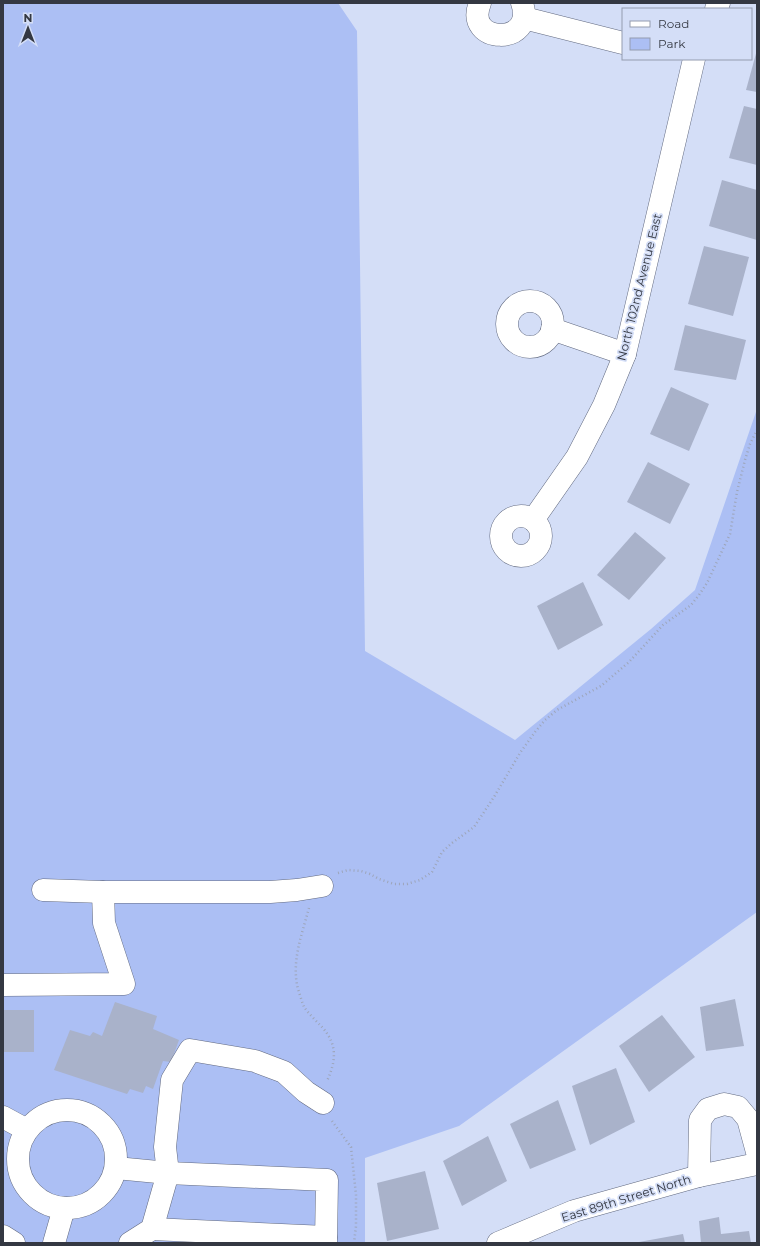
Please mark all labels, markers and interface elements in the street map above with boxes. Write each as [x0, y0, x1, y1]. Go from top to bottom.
north arrow [8, 8, 48, 48]
legend [622, 8, 752, 60]
text: N [24, 11, 32, 25]
text: Road [658, 16, 689, 31]
text: Park [658, 36, 686, 51]
street label: North 102nd Avenue East [613, 212, 665, 362]
street label: East 89th Street North [559, 1171, 693, 1225]

